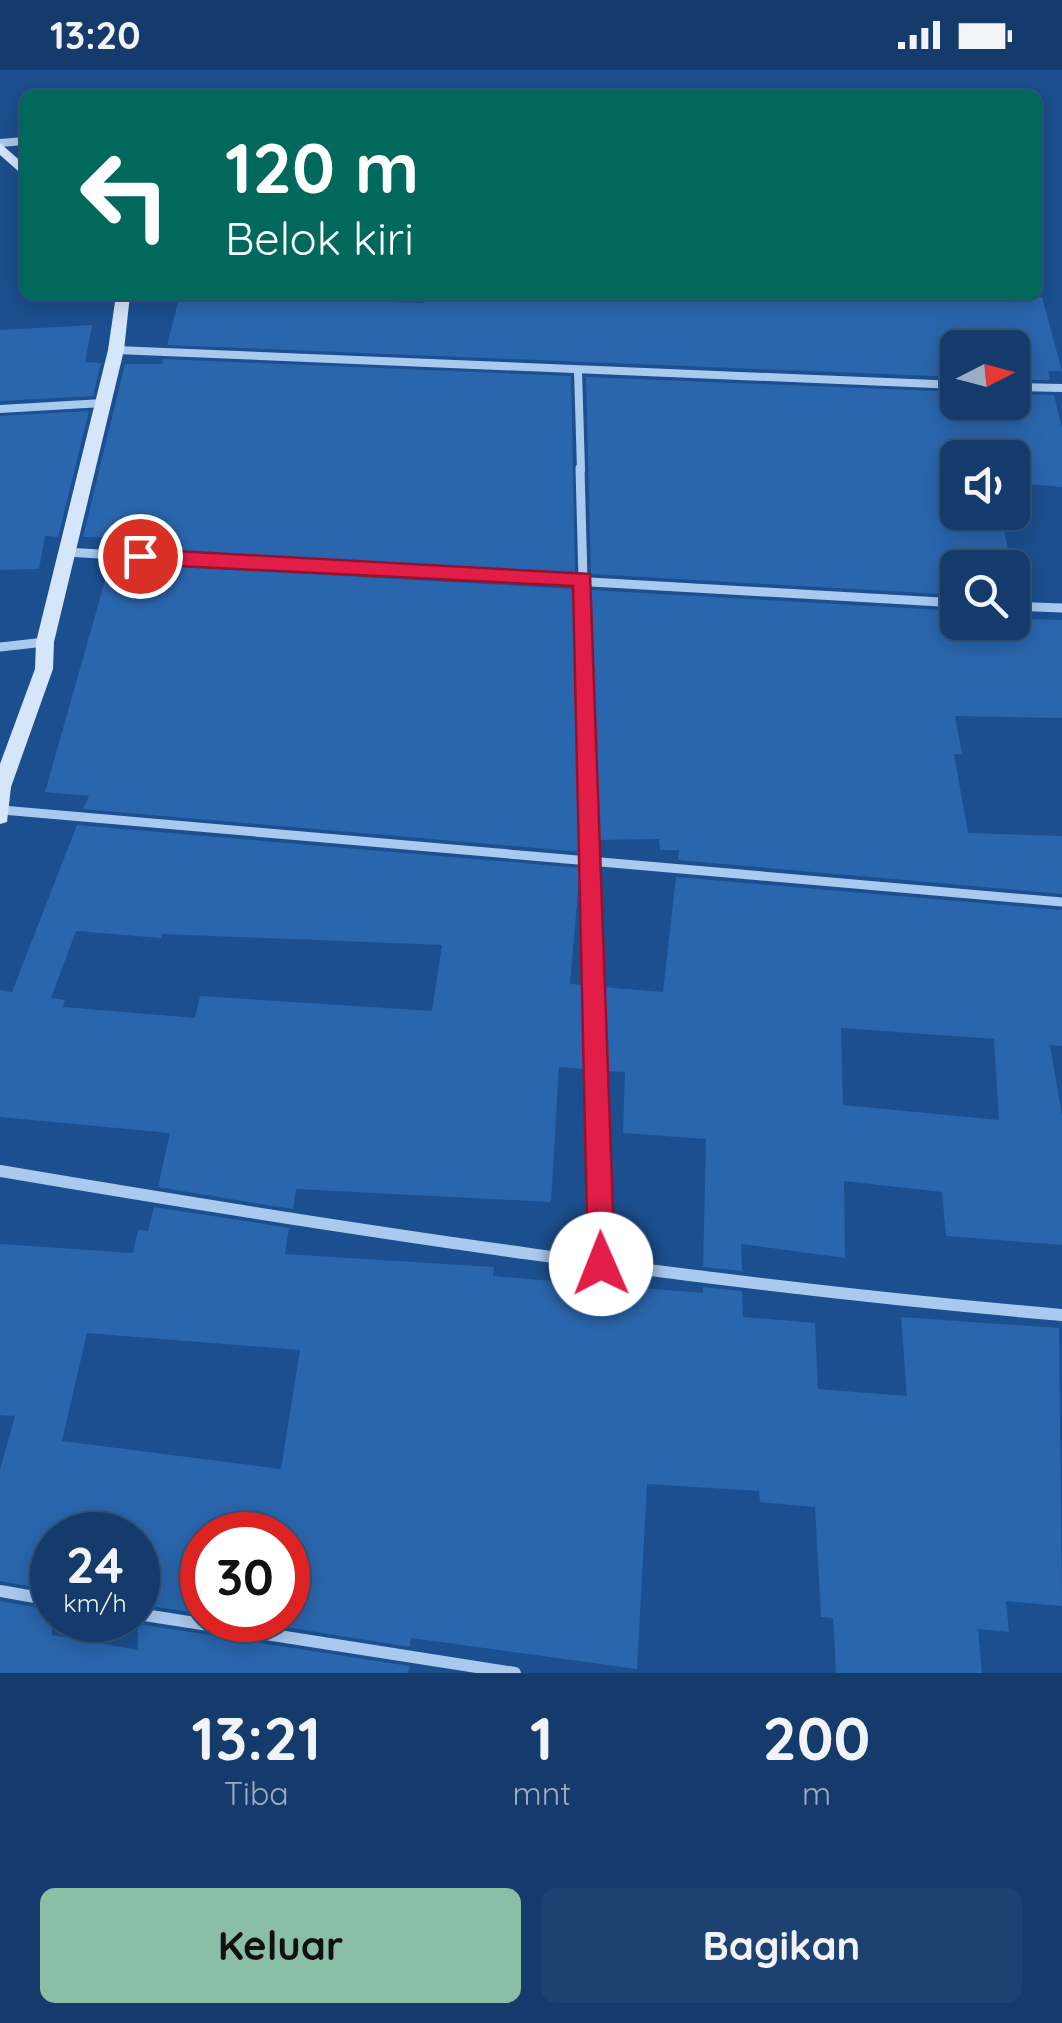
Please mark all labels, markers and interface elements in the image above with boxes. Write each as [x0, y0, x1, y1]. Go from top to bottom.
text: 13:20 [50, 11, 141, 59]
text: 120 m [225, 123, 419, 211]
icon: left [60, 130, 190, 260]
text: Belok kiri [225, 210, 414, 266]
north arrow [940, 330, 1030, 420]
map controls [940, 330, 1030, 640]
button: sound [940, 440, 1030, 530]
pin [98, 514, 183, 599]
icon: arrive [113, 529, 168, 584]
button: search [940, 550, 1030, 640]
position arrow [549, 1212, 653, 1316]
speed limit sign: 30 [180, 1512, 310, 1642]
text: 24 [66, 1533, 124, 1596]
text: km/h [63, 1587, 127, 1618]
text: 13:21 [192, 1700, 321, 1775]
text: 1 [530, 1700, 553, 1775]
text: 200 [763, 1700, 870, 1775]
text: Tiba [224, 1773, 289, 1813]
text: mnt [513, 1773, 571, 1813]
text: m [802, 1773, 831, 1813]
button: Keluar [40, 1888, 521, 2003]
button: Bagikan [541, 1888, 1022, 2003]

